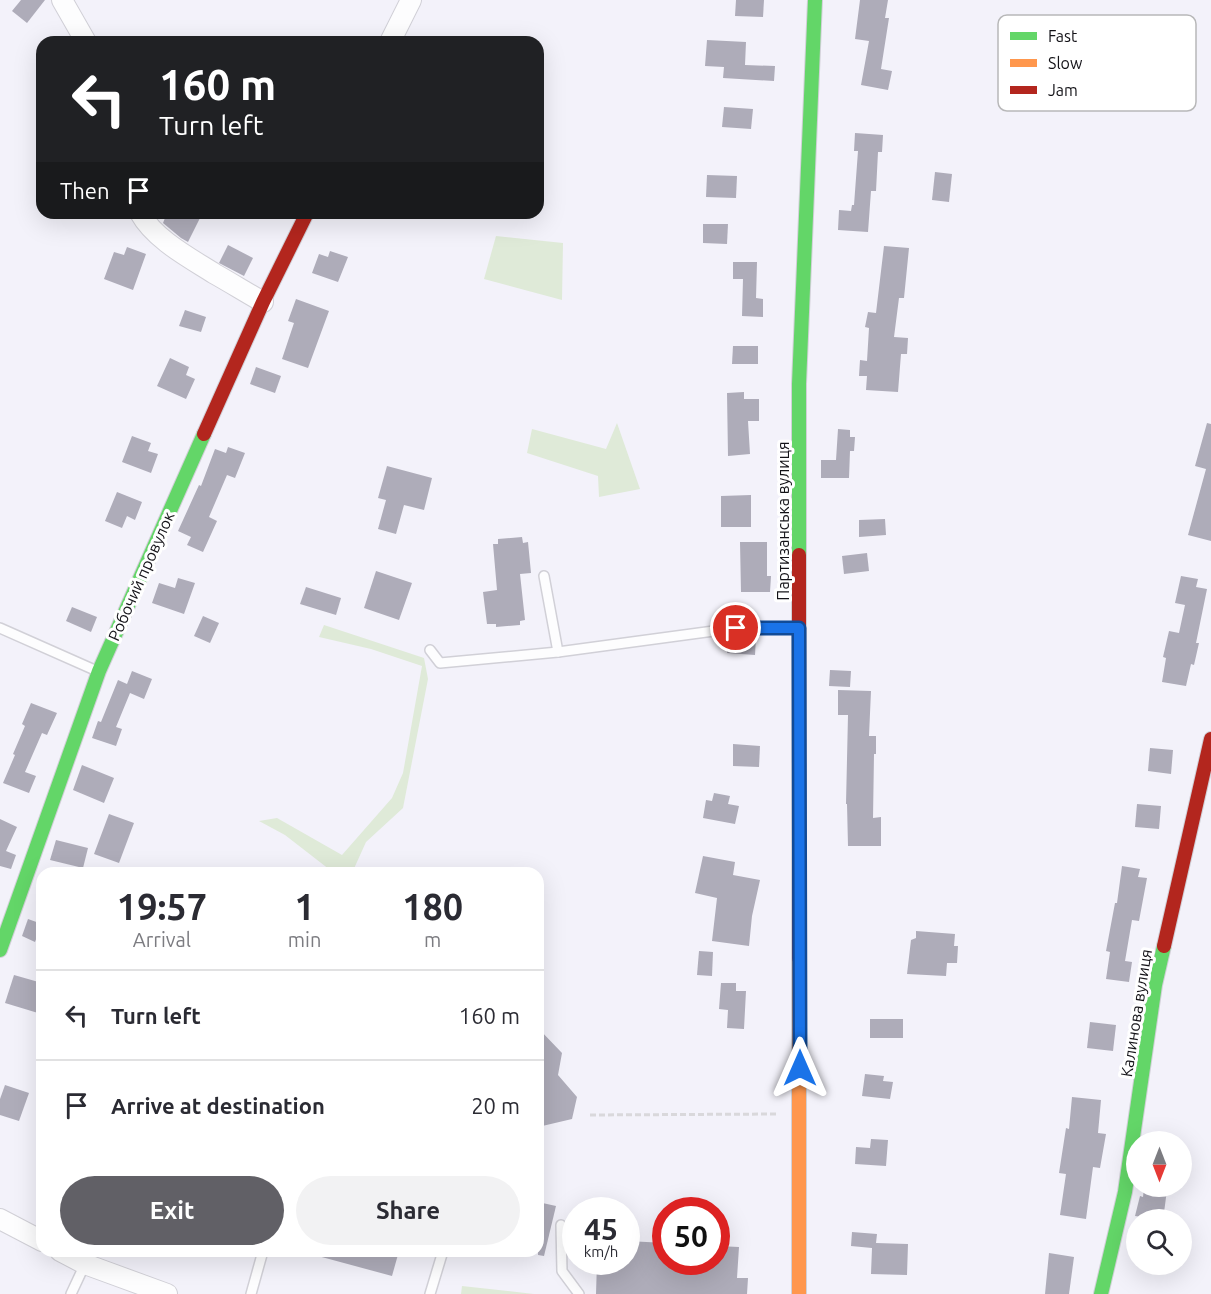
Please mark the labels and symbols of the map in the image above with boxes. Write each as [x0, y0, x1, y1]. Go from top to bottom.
legend [998, 15, 1196, 111]
text: Fast [1048, 27, 1078, 45]
text: Slow [1048, 54, 1083, 72]
text: Jam [1048, 81, 1078, 99]
street label: Партизанська вулиця [774, 441, 792, 601]
street label: Робочий провулок [104, 509, 178, 643]
pin [710, 602, 761, 653]
street label: Калинова вулиця [1117, 948, 1155, 1078]
position arrow [768, 1036, 832, 1100]
north arrow [1126, 1131, 1192, 1197]
speed limit sign: 50 [652, 1197, 730, 1275]

